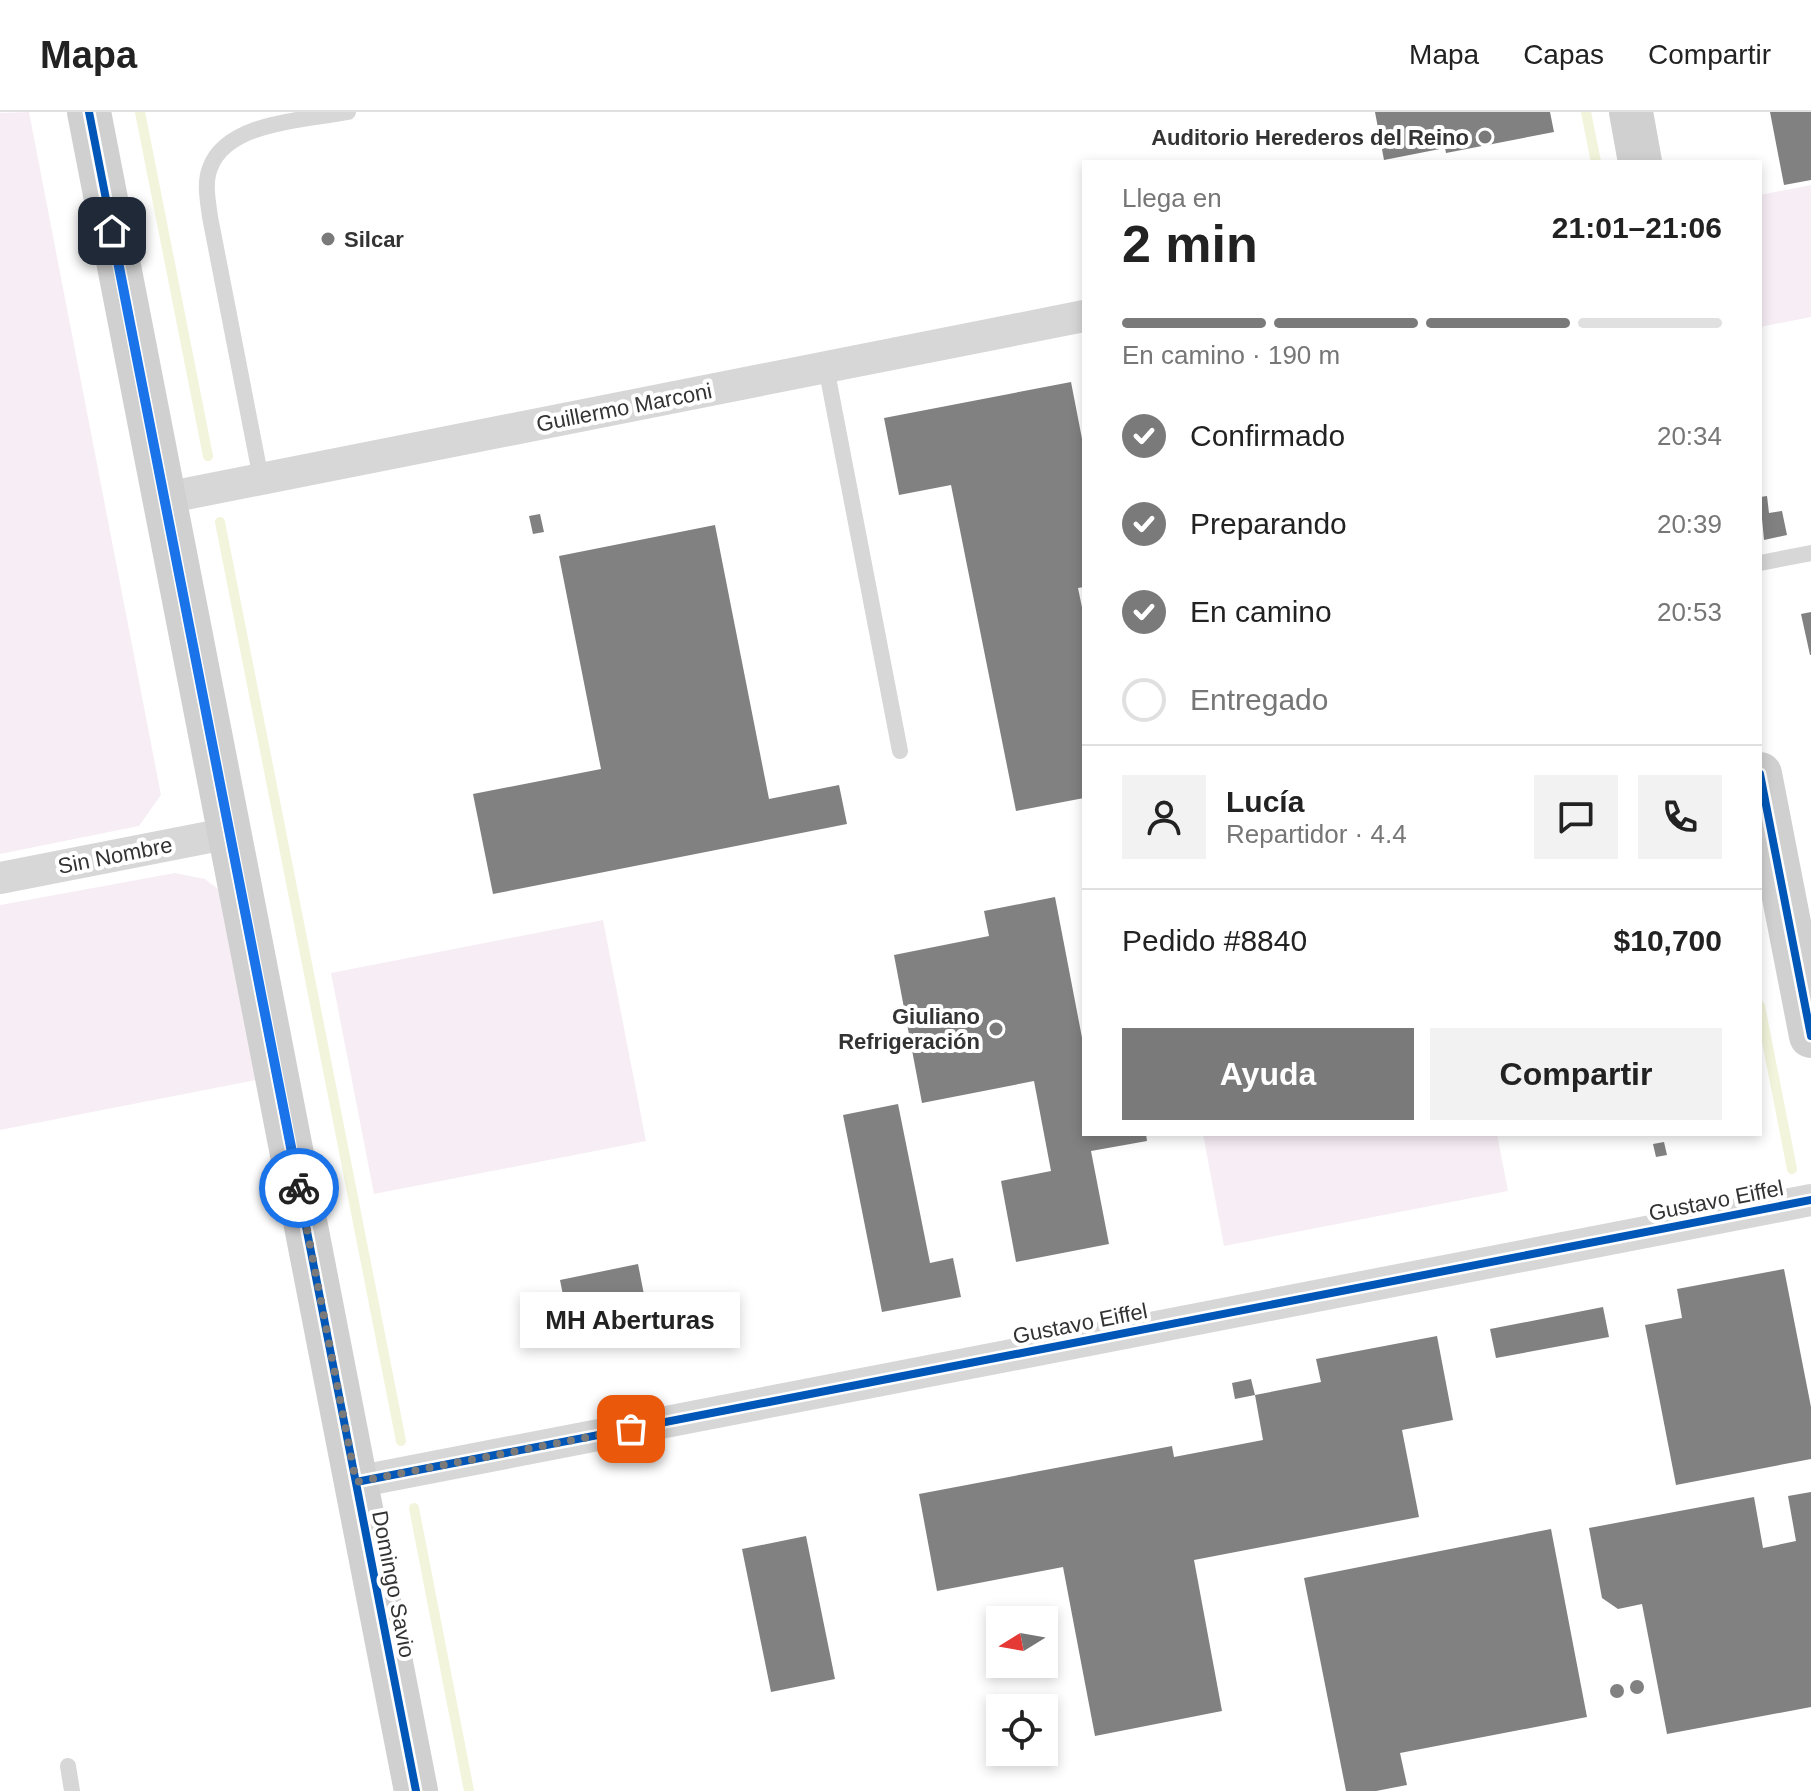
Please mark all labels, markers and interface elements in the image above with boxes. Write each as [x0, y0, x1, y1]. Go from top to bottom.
text: Mapa [40, 34, 137, 76]
text: Mapa [1409, 39, 1479, 70]
text: Capas [1523, 39, 1604, 70]
text: Compartir [1648, 39, 1771, 70]
place label: Auditorio Herederos del Reino [1151, 125, 1469, 150]
marker: Auditorio Herederos del Reino [1476, 128, 1494, 146]
text: Llega en [1122, 183, 1222, 213]
pin [78, 197, 146, 265]
icon: home [90, 209, 134, 253]
text: 21:01–21:06 [1552, 211, 1722, 244]
text: 2 min [1122, 215, 1258, 273]
place label: Silcar [344, 227, 404, 252]
marker: Silcar [319, 230, 337, 248]
text: En camino · 190 m [1122, 340, 1340, 370]
street label: Guillermo Marconi [534, 378, 714, 437]
icon: check [1122, 414, 1166, 458]
text: Confirmado [1190, 419, 1345, 452]
text: 20:34 [1657, 421, 1722, 451]
icon: check [1122, 502, 1166, 546]
text: Preparando [1190, 507, 1347, 540]
text: 20:39 [1657, 509, 1722, 539]
icon: check [1122, 590, 1166, 634]
text: En camino [1190, 595, 1332, 628]
text: 20:53 [1657, 597, 1722, 627]
text: Entregado [1190, 683, 1328, 716]
button: person [1122, 775, 1206, 859]
button: chat [1534, 775, 1618, 859]
button: phone [1638, 775, 1722, 859]
text: Lucía [1226, 785, 1304, 818]
text: Repartidor · 4.4 [1226, 819, 1407, 849]
street label: Sin Nombre [56, 832, 174, 879]
text: Pedido #8840 [1122, 924, 1307, 957]
text: $10,700 [1614, 924, 1722, 957]
place label: Giuliano Refrigeración [838, 1004, 980, 1054]
marker: Giuliano Refrigeración [987, 1020, 1005, 1038]
button: Ayuda [1122, 1028, 1414, 1120]
button: Compartir [1430, 1028, 1722, 1120]
courier [259, 1148, 339, 1228]
icon: bike [277, 1166, 321, 1210]
street label: Gustavo Eiffel [1647, 1175, 1786, 1226]
callout: MH Aberturas [521, 1293, 741, 1349]
street label: Gustavo Eiffel [1011, 1298, 1150, 1349]
text: MH Aberturas [545, 1305, 715, 1335]
pin [597, 1395, 665, 1463]
icon: bag [609, 1407, 653, 1451]
street label: Domingo Savio [367, 1508, 420, 1660]
north arrow [986, 1606, 1058, 1678]
map controls [986, 1606, 1058, 1766]
button: locate [986, 1694, 1058, 1766]

